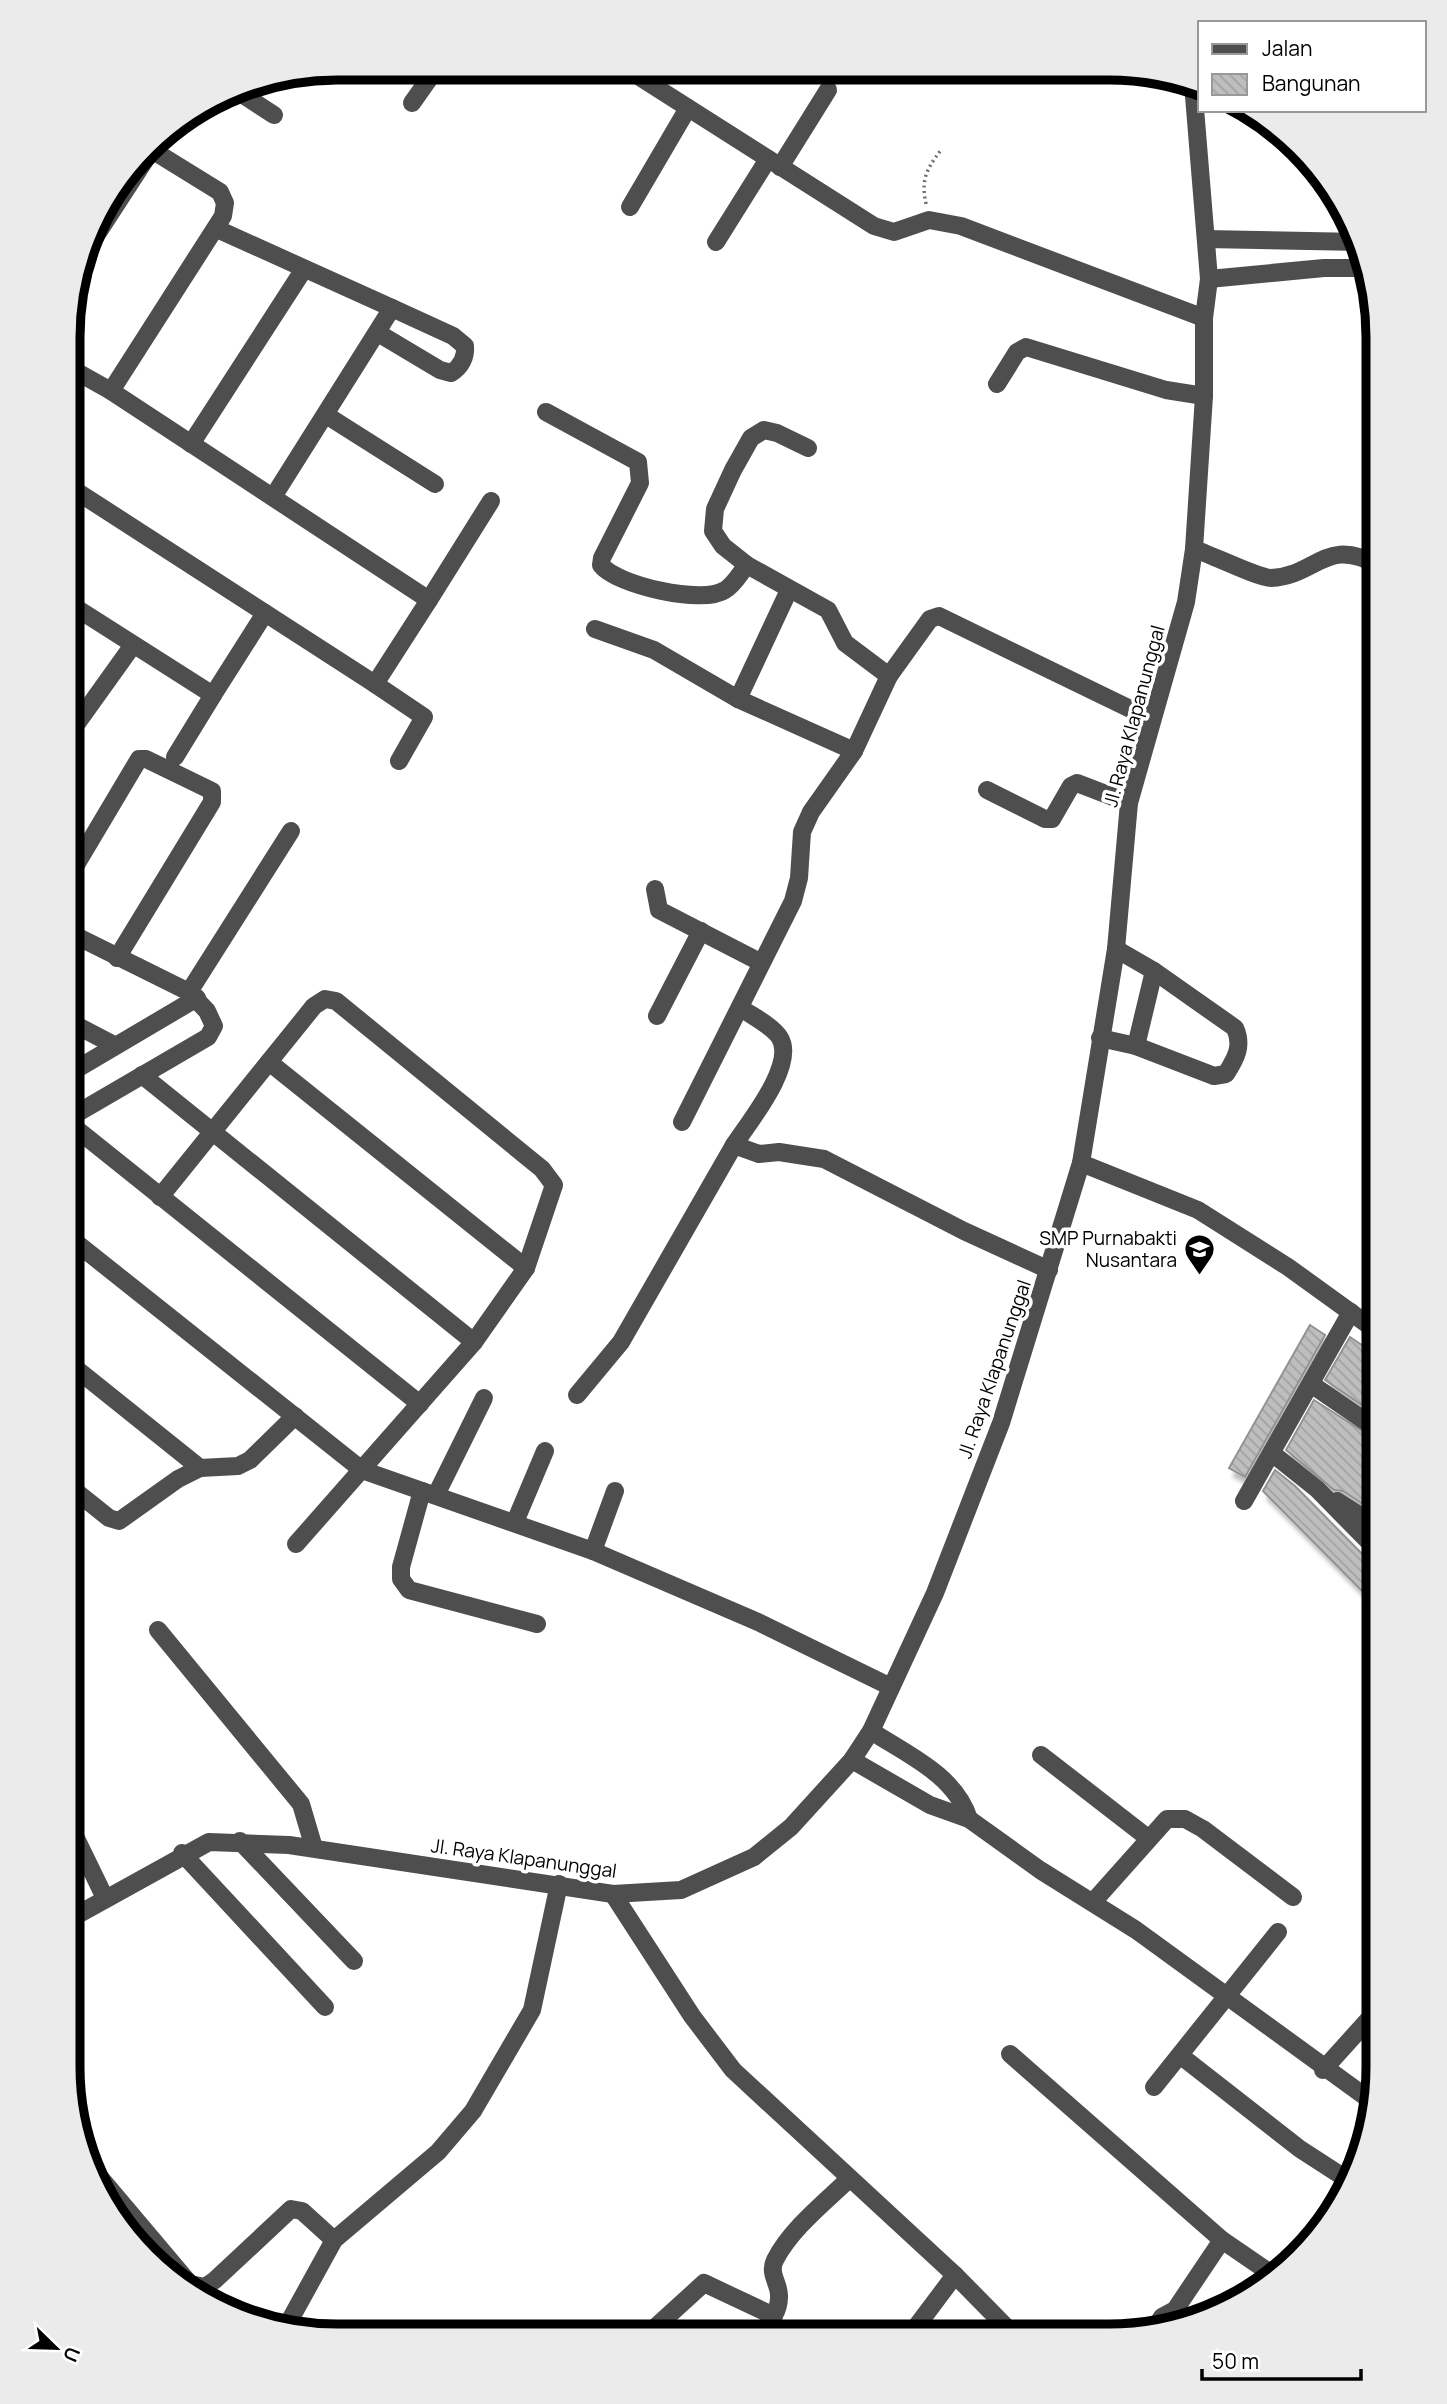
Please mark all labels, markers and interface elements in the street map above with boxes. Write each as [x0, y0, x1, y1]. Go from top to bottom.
legend [1198, 21, 1426, 112]
text: Jalan [1262, 34, 1312, 62]
text: Bangunan [1262, 69, 1361, 97]
street label: Jl. Raya Klapanunggal [1097, 622, 1171, 810]
place label: SMP Purnabakti Nusantara [1039, 1225, 1177, 1273]
school or university icon: SMP Purnabakti Nusantara [1183, 1232, 1217, 1276]
street label: Jl. Raya Klapanunggal [951, 1276, 1037, 1462]
street label: Jl. Raya Klapanunggal [429, 1832, 619, 1884]
north arrow [21, 2313, 91, 2383]
scale bar [1202, 2338, 1361, 2382]
text: U [57, 2343, 86, 2366]
text: 50 m [1212, 2347, 1259, 2375]

